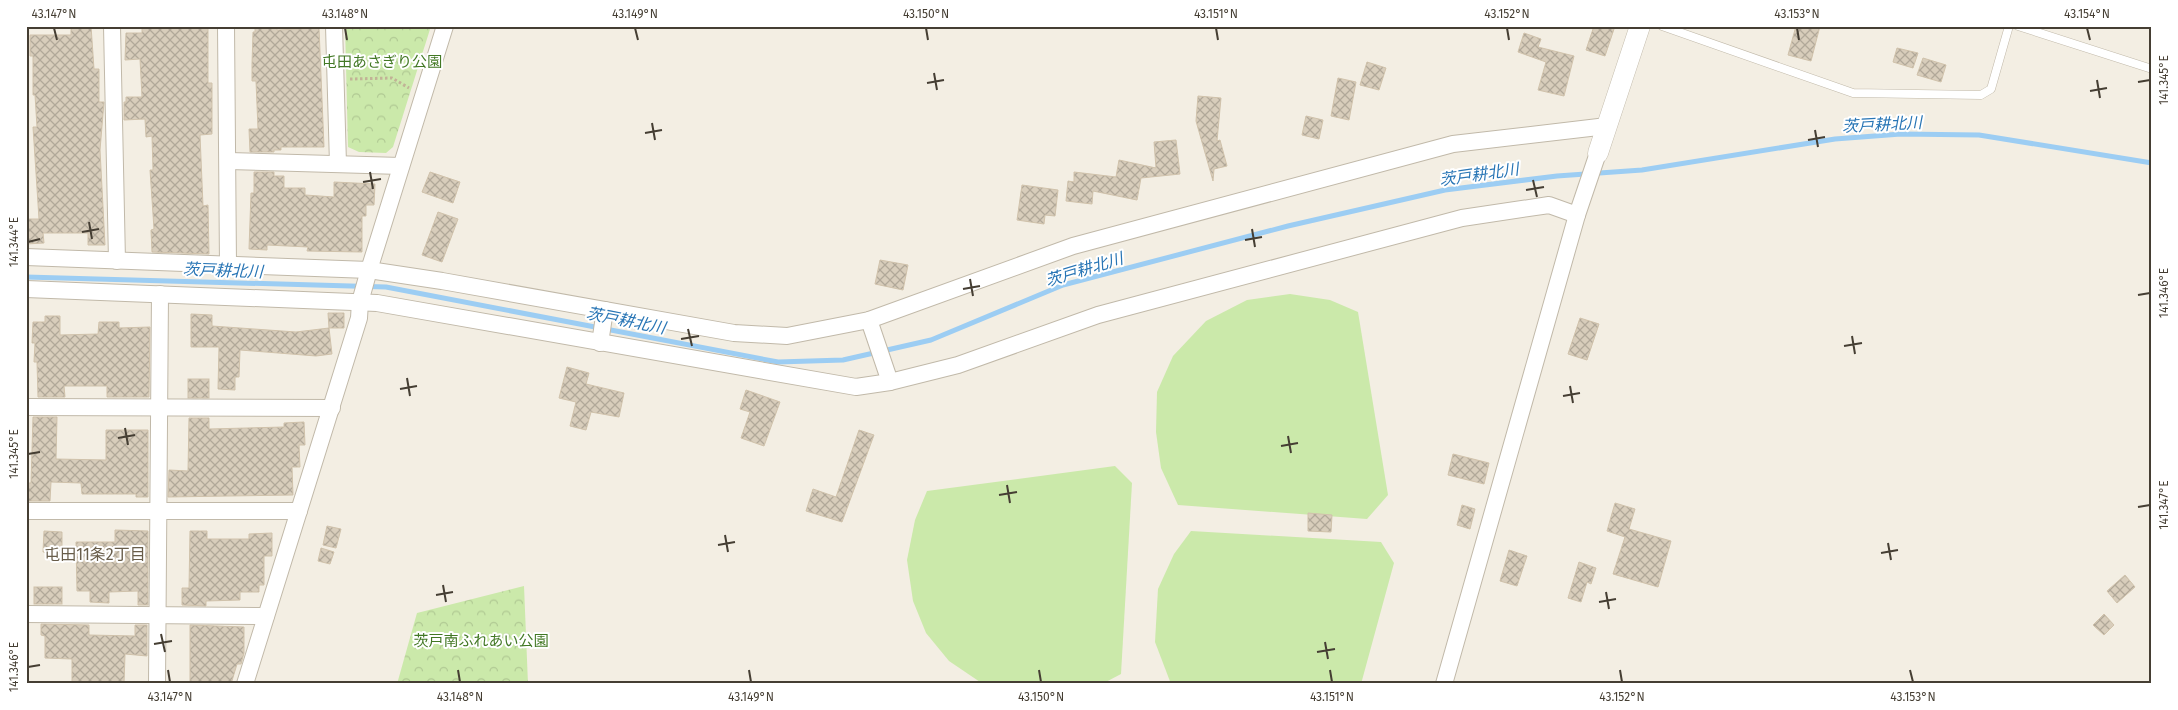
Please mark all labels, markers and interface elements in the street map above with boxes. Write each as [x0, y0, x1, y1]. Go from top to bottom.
text: 43.147°N [31, 7, 77, 21]
text: 43.148°N [322, 7, 368, 21]
text: 43.149°N [612, 7, 658, 21]
text: 43.150°N [903, 7, 949, 21]
text: 43.151°N [1194, 7, 1238, 21]
text: 43.152°N [1484, 7, 1530, 21]
text: 43.153°N [1774, 7, 1820, 21]
text: 43.154°N [2064, 7, 2110, 21]
park label: 屯田あさぎり公園 [322, 53, 442, 71]
text: 141.345°E [2157, 55, 2171, 105]
water label: 茨戸耕北川 [1842, 113, 1924, 136]
water label: 茨戸耕北川 [1438, 159, 1522, 189]
text: 141.344°E [7, 217, 21, 267]
water label: 茨戸耕北川 [1043, 248, 1127, 290]
water label: 茨戸耕北川 [183, 260, 265, 281]
text: 141.346°E [2157, 268, 2171, 318]
water label: 茨戸耕北川 [585, 304, 669, 338]
text: 141.345°E [7, 429, 21, 479]
text: 141.347°E [2157, 480, 2171, 530]
district label: 屯田11条2丁目 [44, 545, 146, 564]
park label: 茨戸南ふれあい公園 [413, 632, 549, 650]
text: 141.346°E [7, 642, 21, 692]
text: 43.147°N [147, 690, 193, 704]
text: 43.148°N [437, 690, 483, 704]
text: 43.149°N [728, 690, 774, 704]
text: 43.150°N [1018, 690, 1064, 704]
text: 43.151°N [1310, 690, 1354, 704]
text: 43.152°N [1599, 690, 1645, 704]
text: 43.153°N [1890, 690, 1936, 704]

